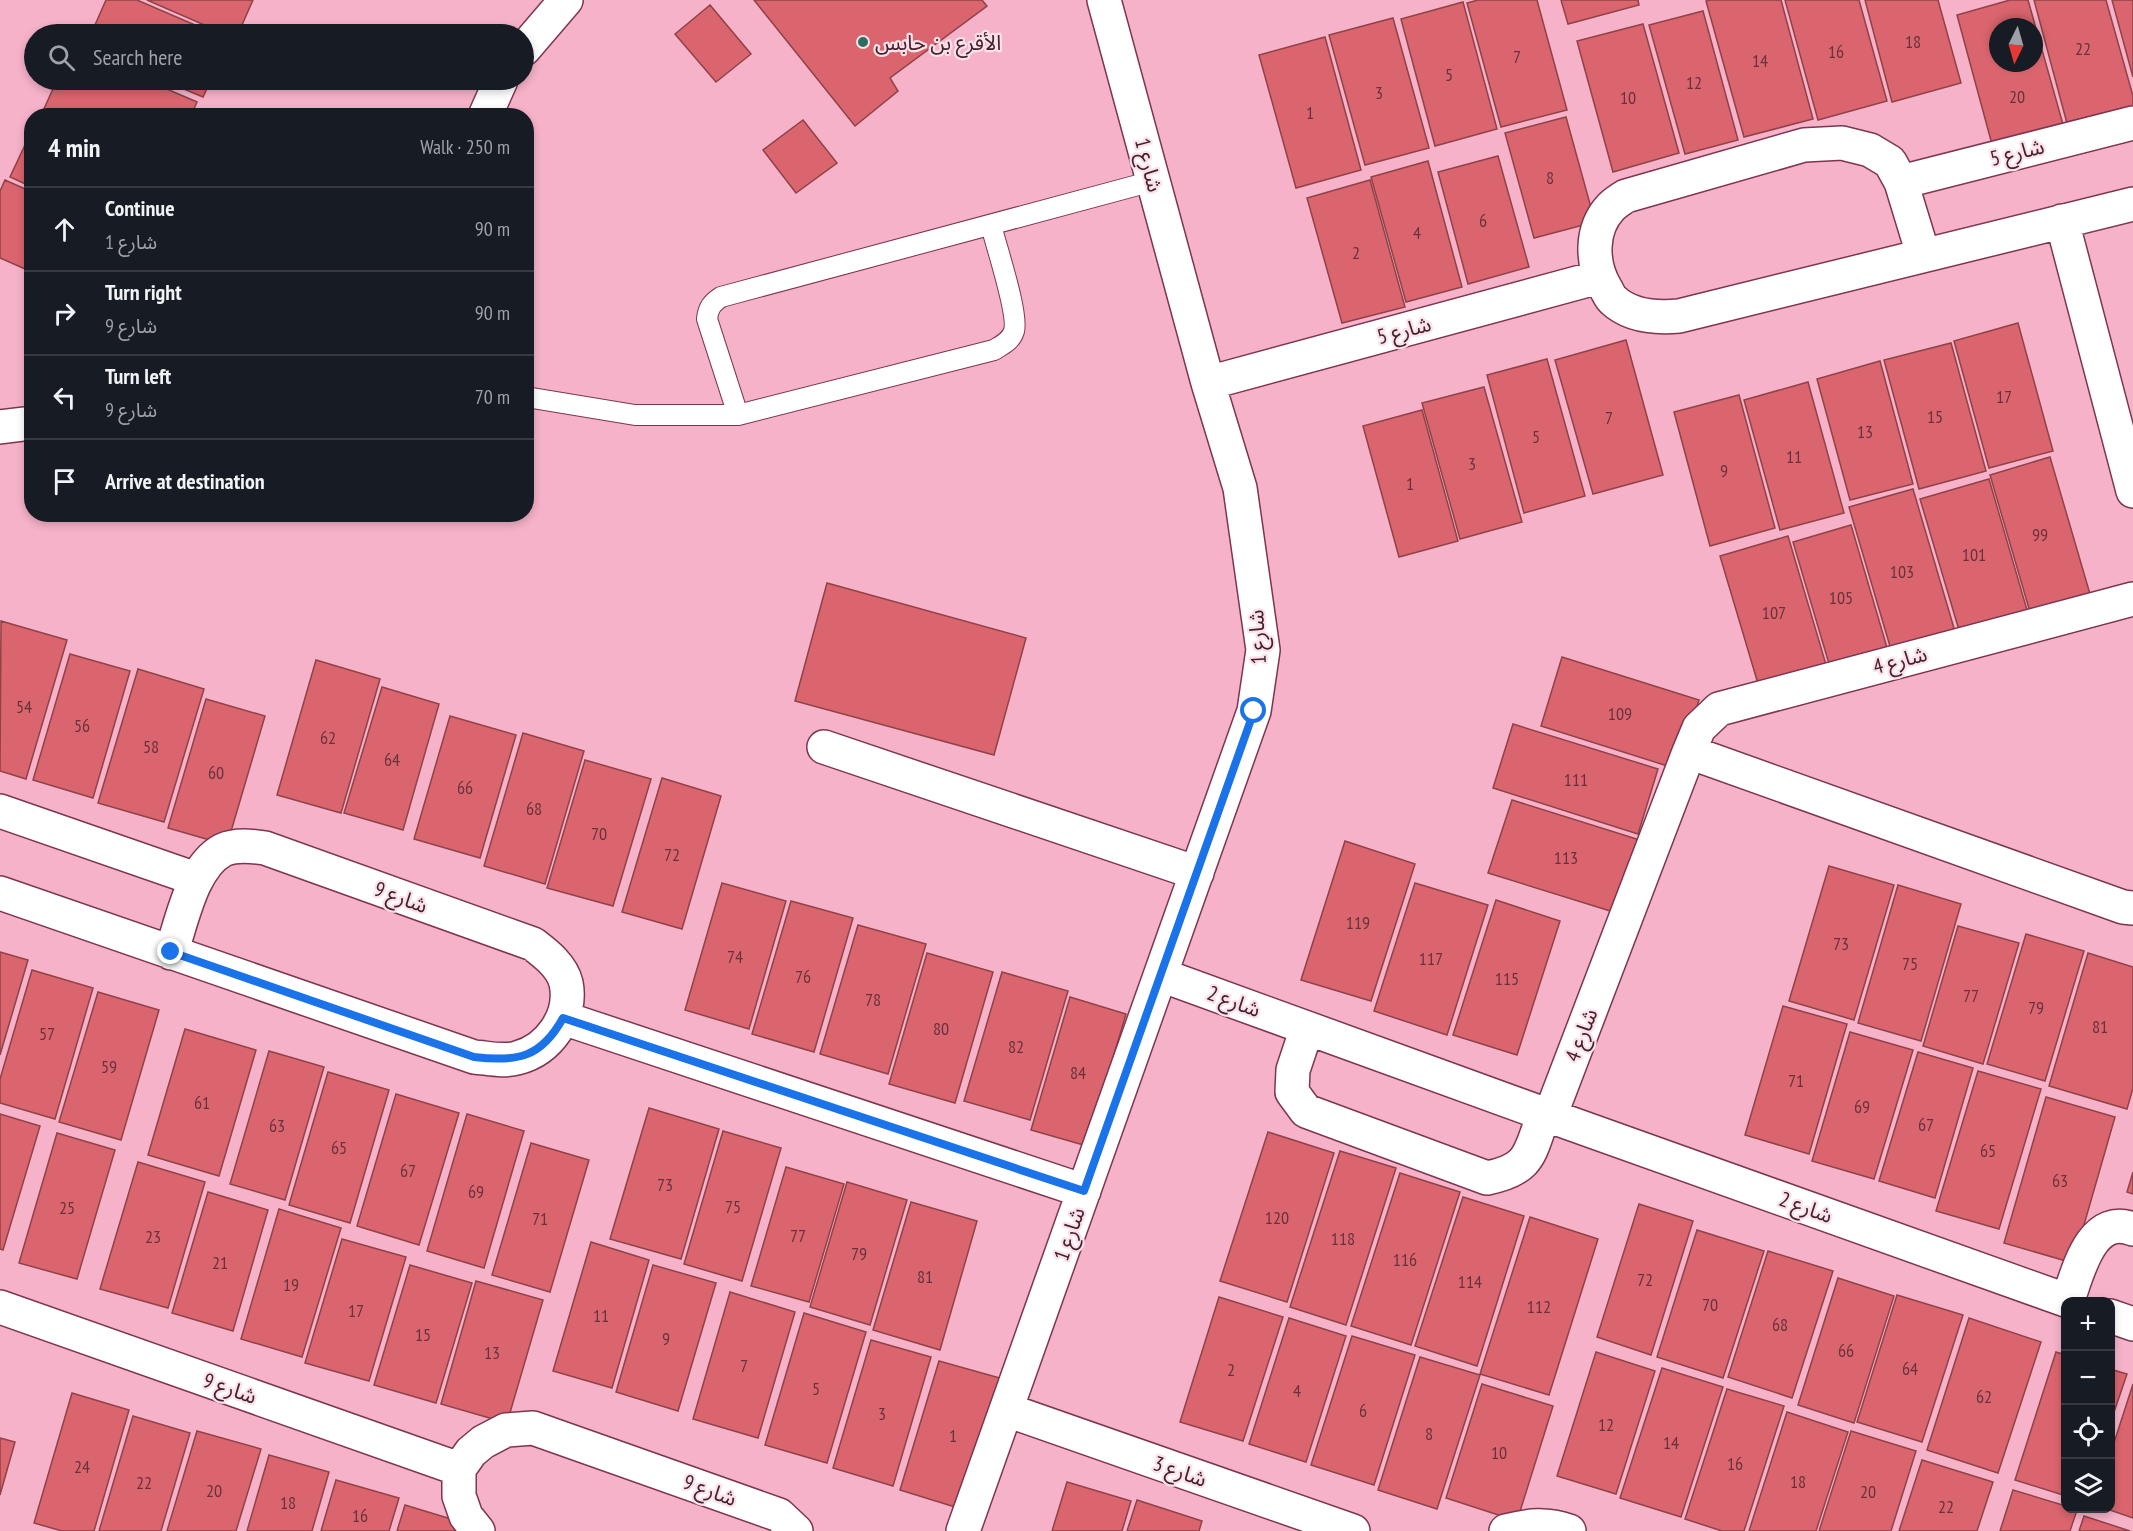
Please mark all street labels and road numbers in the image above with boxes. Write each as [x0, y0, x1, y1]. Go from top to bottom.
street label: شارع 5 [1987, 132, 2047, 174]
street label: شارع 1 [1127, 135, 1169, 195]
street label: شارع 5 [1374, 310, 1434, 352]
street label: شارع 1 [1242, 609, 1274, 665]
street label: شارع 4 [1870, 640, 1930, 682]
street label: شارع 9 [370, 875, 431, 921]
street label: شارع 2 [1203, 979, 1264, 1025]
street label: شارع 4 [1559, 1005, 1605, 1066]
street label: شارع 2 [1775, 1185, 1836, 1231]
street label: شارع 1 [1047, 1204, 1093, 1265]
street label: شارع 9 [199, 1366, 260, 1412]
street label: شارع 3 [1149, 1449, 1210, 1495]
street label: شارع 9 [679, 1468, 740, 1514]

